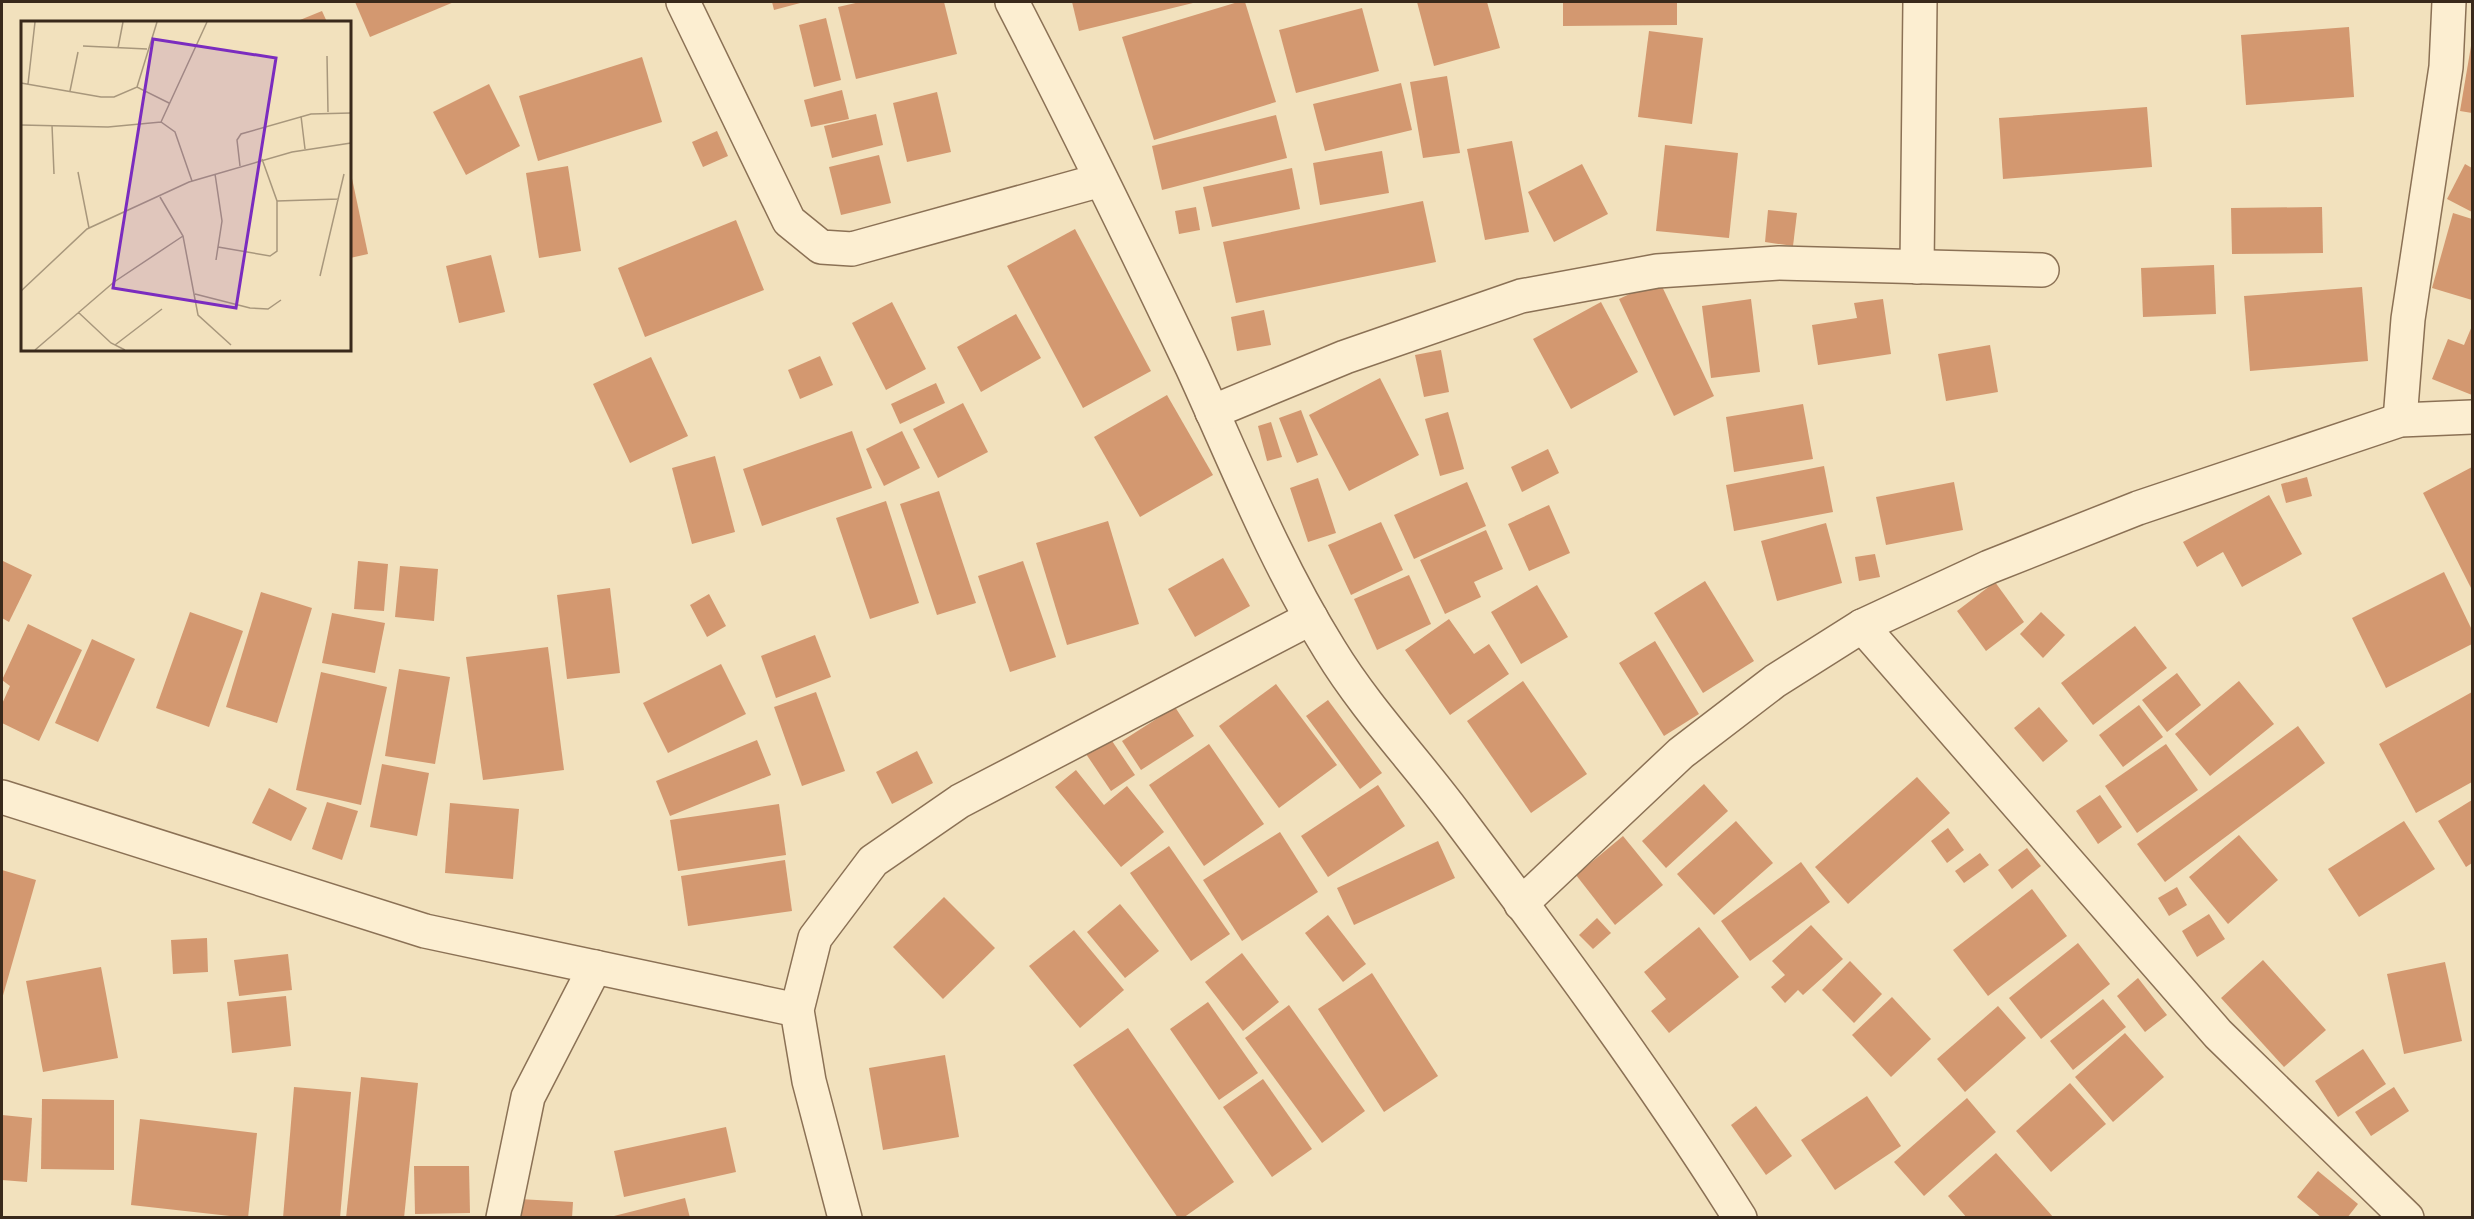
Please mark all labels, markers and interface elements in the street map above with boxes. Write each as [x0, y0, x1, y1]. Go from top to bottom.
inset map [21, 21, 351, 351]

